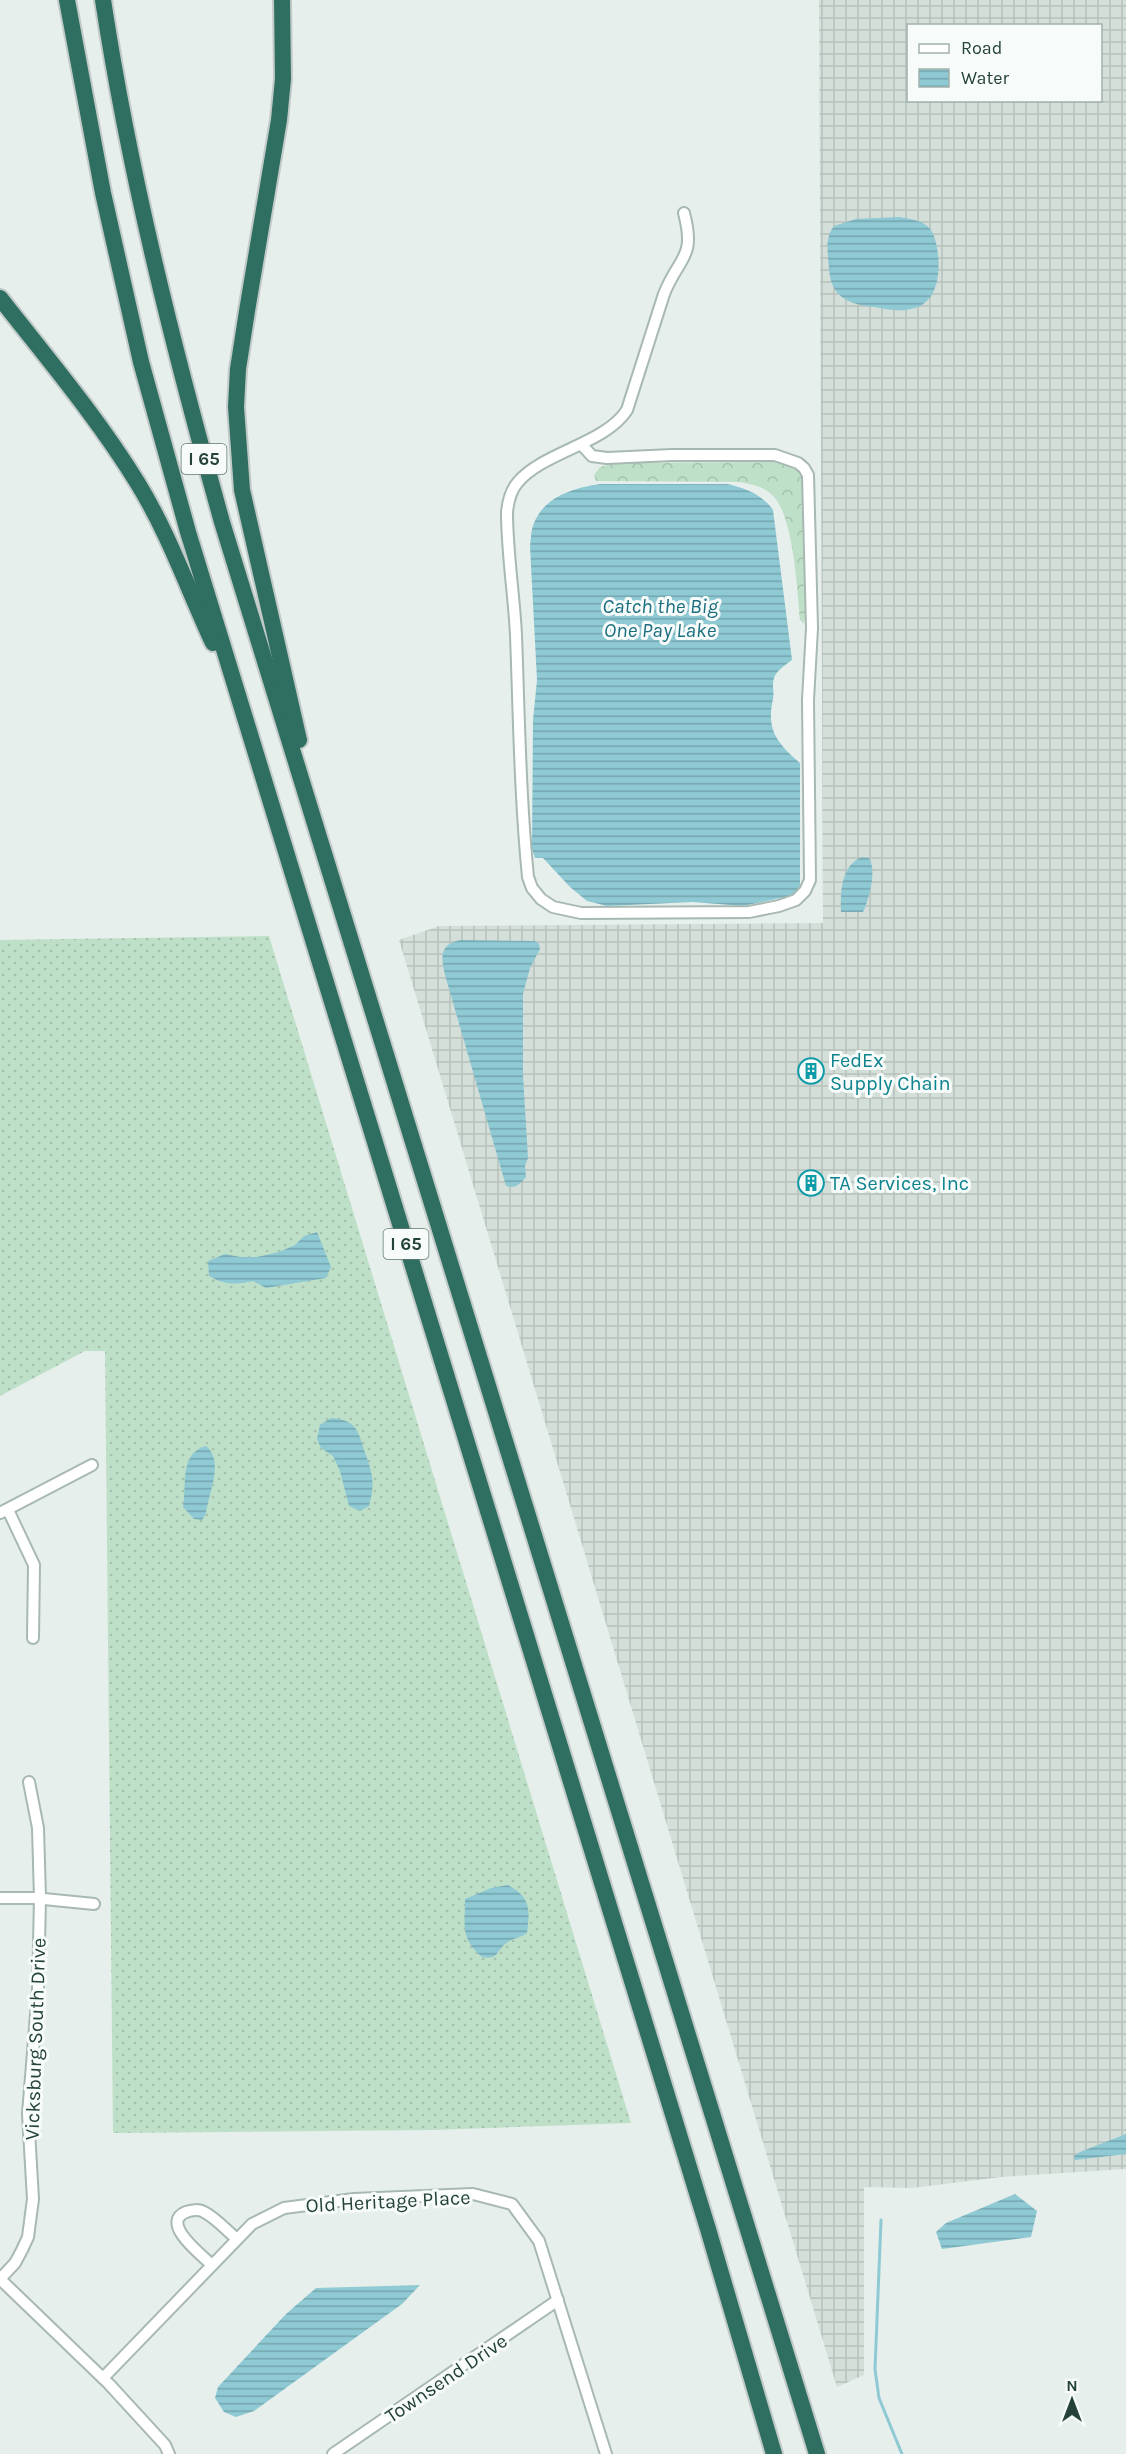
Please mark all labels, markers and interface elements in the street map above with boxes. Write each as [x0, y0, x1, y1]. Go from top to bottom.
legend [907, 24, 1102, 102]
text: Road [961, 37, 1002, 59]
text: Water [961, 67, 1009, 89]
road number: I 65 [182, 444, 226, 474]
water label: Catch the Big One Pay Lake [602, 594, 719, 642]
place label: FedEx Supply Chain [830, 1049, 951, 1095]
building icon: FedEx Supply Chain [796, 1056, 826, 1086]
building icon: TA Services, Inc [796, 1168, 826, 1198]
place label: TA Services, Inc [830, 1172, 969, 1195]
road number: I 65 [384, 1229, 428, 1259]
street label: Vicksburg South Drive [20, 1937, 51, 2141]
street label: Old Heritage Place [305, 2186, 471, 2217]
street label: Townsend Drive [381, 2329, 512, 2428]
north arrow [1042, 2370, 1102, 2430]
text: N [1066, 2376, 1078, 2395]

